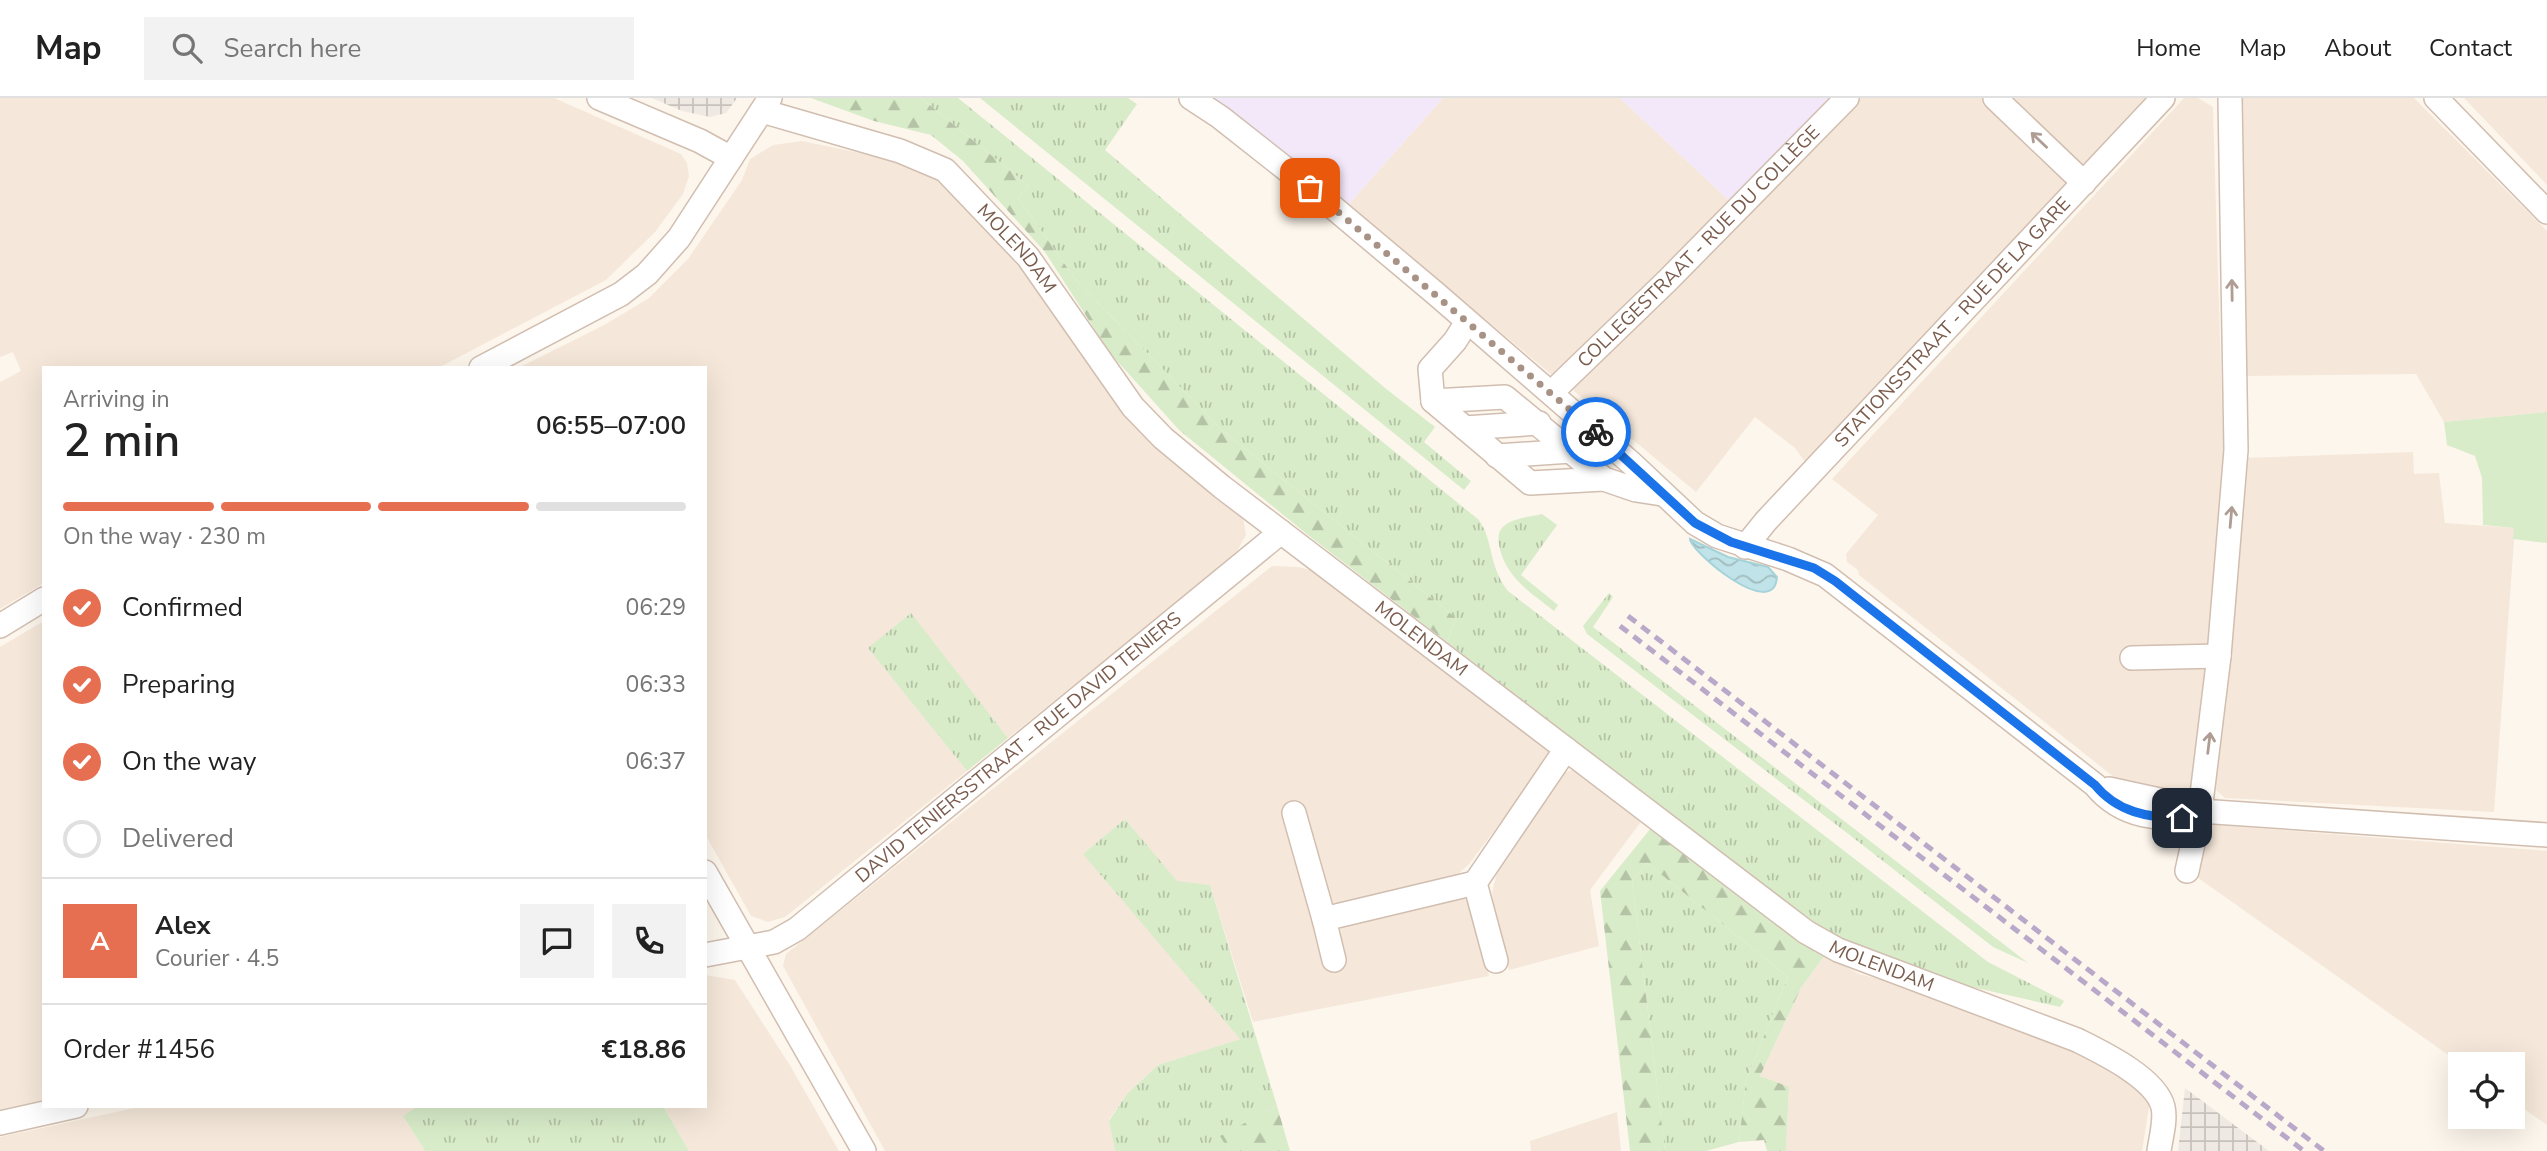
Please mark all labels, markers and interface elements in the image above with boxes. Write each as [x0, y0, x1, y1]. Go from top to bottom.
search box [144, 17, 634, 80]
text: Map [35, 26, 102, 71]
icon: search [168, 29, 206, 67]
text: Search here [224, 31, 361, 66]
text: Home [2136, 32, 2201, 64]
text: Map [2239, 32, 2286, 64]
text: About [2324, 32, 2391, 64]
text: Contact [2429, 32, 2512, 64]
street label: COLLEGESTRAAT - RUE DU COLLÈGE [1572, 120, 1826, 374]
one-way arrow [2031, 132, 2048, 149]
pin [1280, 158, 1340, 218]
icon: bag [1291, 169, 1329, 207]
street label: STATIONSSTRAAT - RUE DE LA GARE [1829, 192, 2076, 453]
street label: MOLENDAM [971, 198, 1062, 298]
one-way arrow [2225, 279, 2239, 302]
text: Arriving in [63, 384, 170, 415]
courier [1561, 397, 1631, 467]
text: 06:55–07:00 [536, 408, 686, 443]
text: 2 min [63, 409, 180, 472]
icon: bike [1577, 413, 1615, 451]
one-way arrow [2225, 506, 2238, 529]
text: On the way · 230 m [63, 521, 266, 552]
icon: check [63, 589, 101, 627]
text: Confirmed [122, 590, 243, 625]
text: 06:29 [626, 592, 686, 623]
street label: MOLENDAM [1369, 595, 1473, 682]
street label: DAVID TENIERSSTRAAT - RUE DAVID TENIERS [850, 606, 1187, 889]
icon: check [63, 666, 101, 704]
text: Preparing [122, 667, 235, 702]
text: 06:33 [626, 669, 686, 700]
one-way arrow [2202, 733, 2215, 755]
icon: check [63, 743, 101, 781]
text: On the way [122, 744, 256, 779]
text: 06:37 [626, 746, 686, 777]
pin [2152, 788, 2212, 848]
icon: home [2163, 799, 2201, 837]
text: Delivered [122, 821, 234, 856]
button: chat [520, 904, 594, 978]
button: phone [612, 904, 686, 978]
text: Alex [155, 908, 211, 943]
text: A [90, 924, 110, 959]
street label: MOLENDAM [1824, 934, 1938, 998]
text: Courier · 4.5 [155, 943, 279, 974]
text: Order #1456 [63, 1032, 215, 1067]
text: €18.86 [602, 1032, 686, 1067]
map controls [2448, 1052, 2525, 1129]
button: locate [2448, 1052, 2525, 1129]

